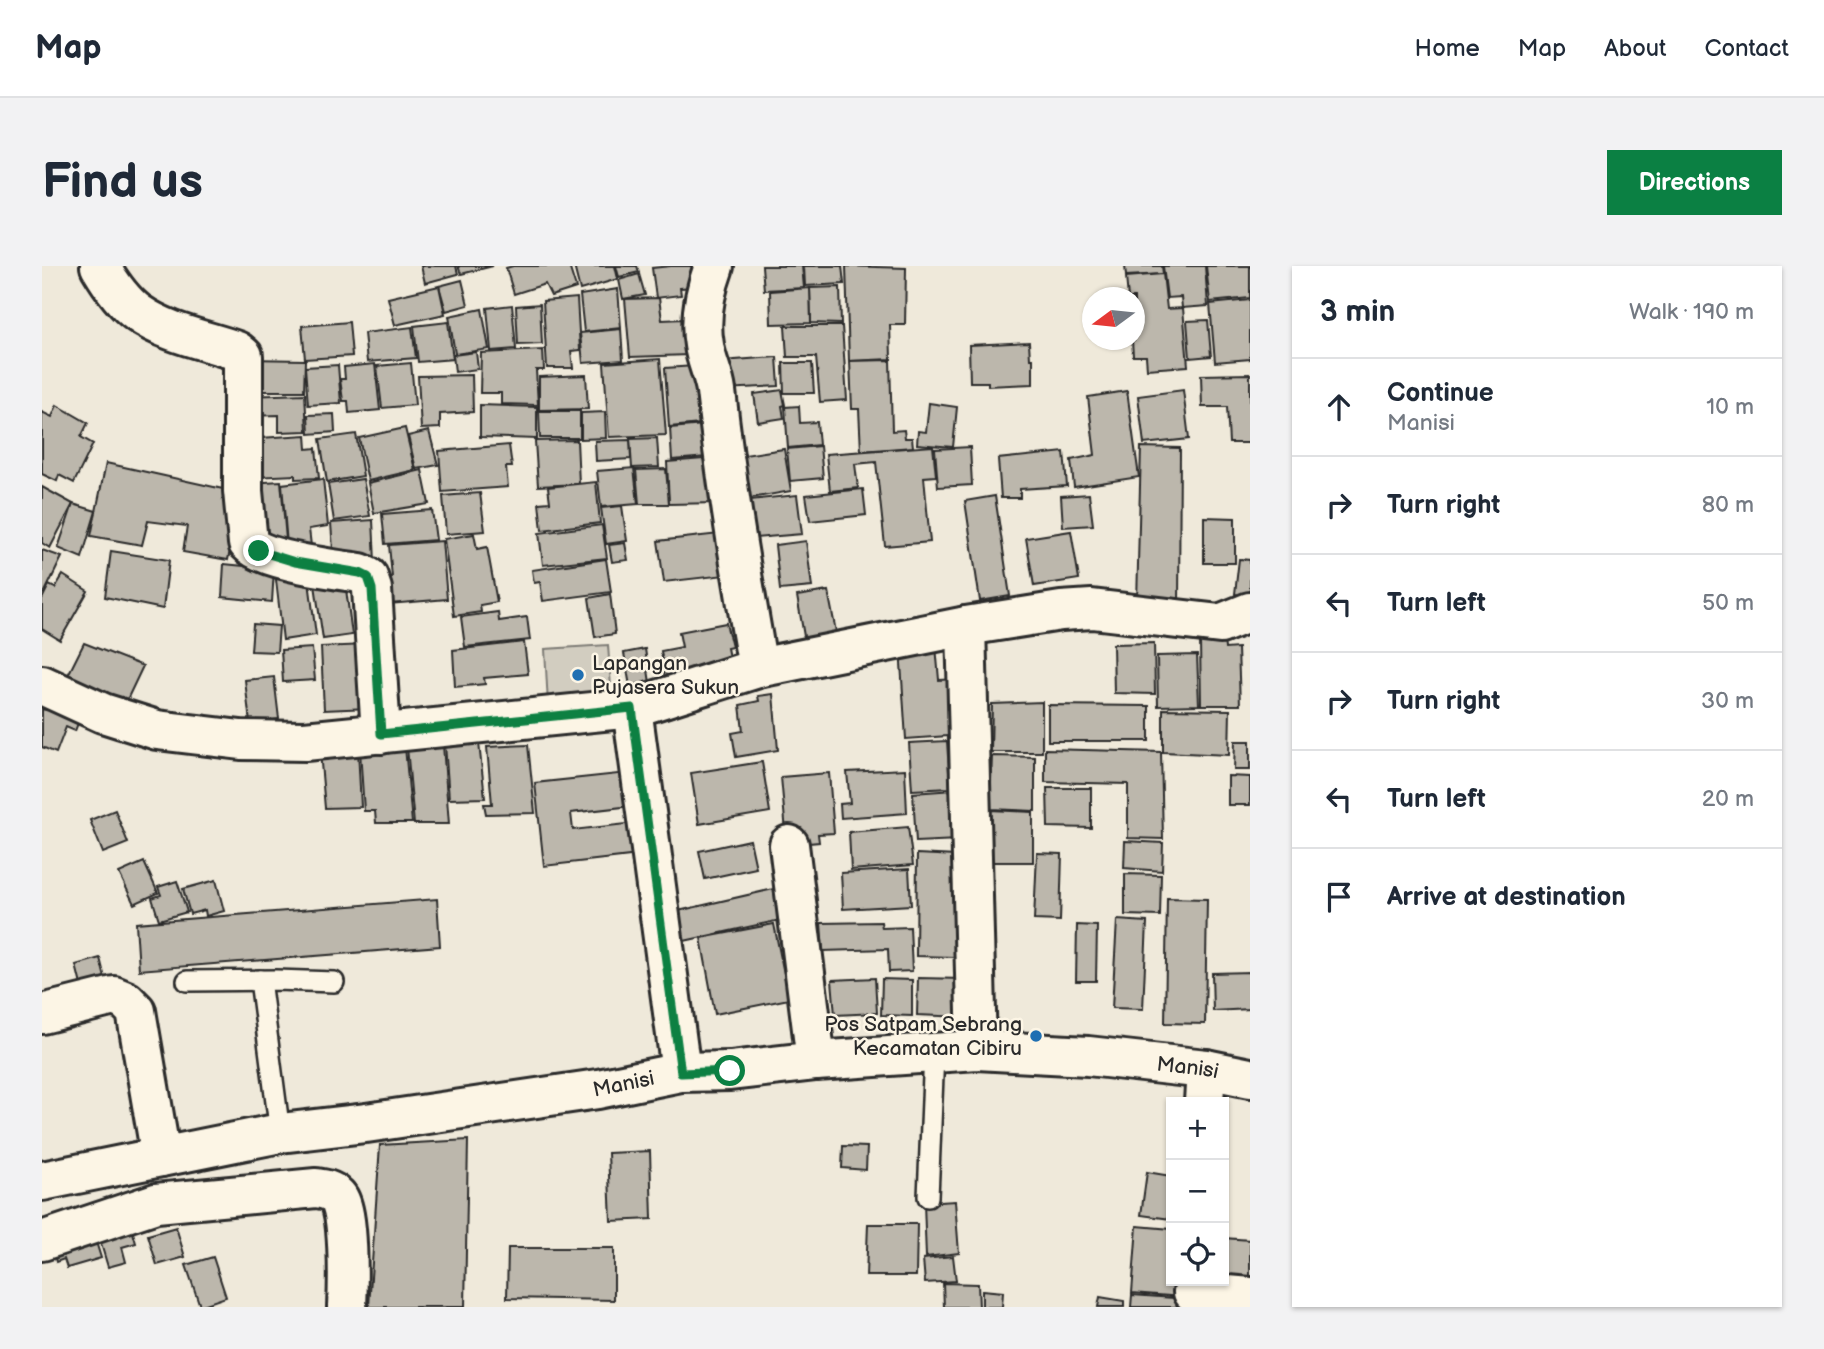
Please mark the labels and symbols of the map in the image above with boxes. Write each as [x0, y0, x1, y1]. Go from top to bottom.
north arrow [1082, 287, 1145, 350]
route end [243, 535, 274, 566]
place label: Lapangan Pujasera Sukun [592, 651, 739, 700]
marker: Lapangan Pujasera Sukun [570, 667, 586, 683]
place label: Pos Satpam Sebrang Kecamatan Cibiru [824, 1012, 1022, 1061]
marker: Pos Satpam Sebrang Kecamatan Cibiru [1028, 1028, 1044, 1044]
street label: Manisi [1155, 1051, 1221, 1084]
route start [714, 1055, 745, 1086]
street label: Manisi [591, 1065, 657, 1102]

